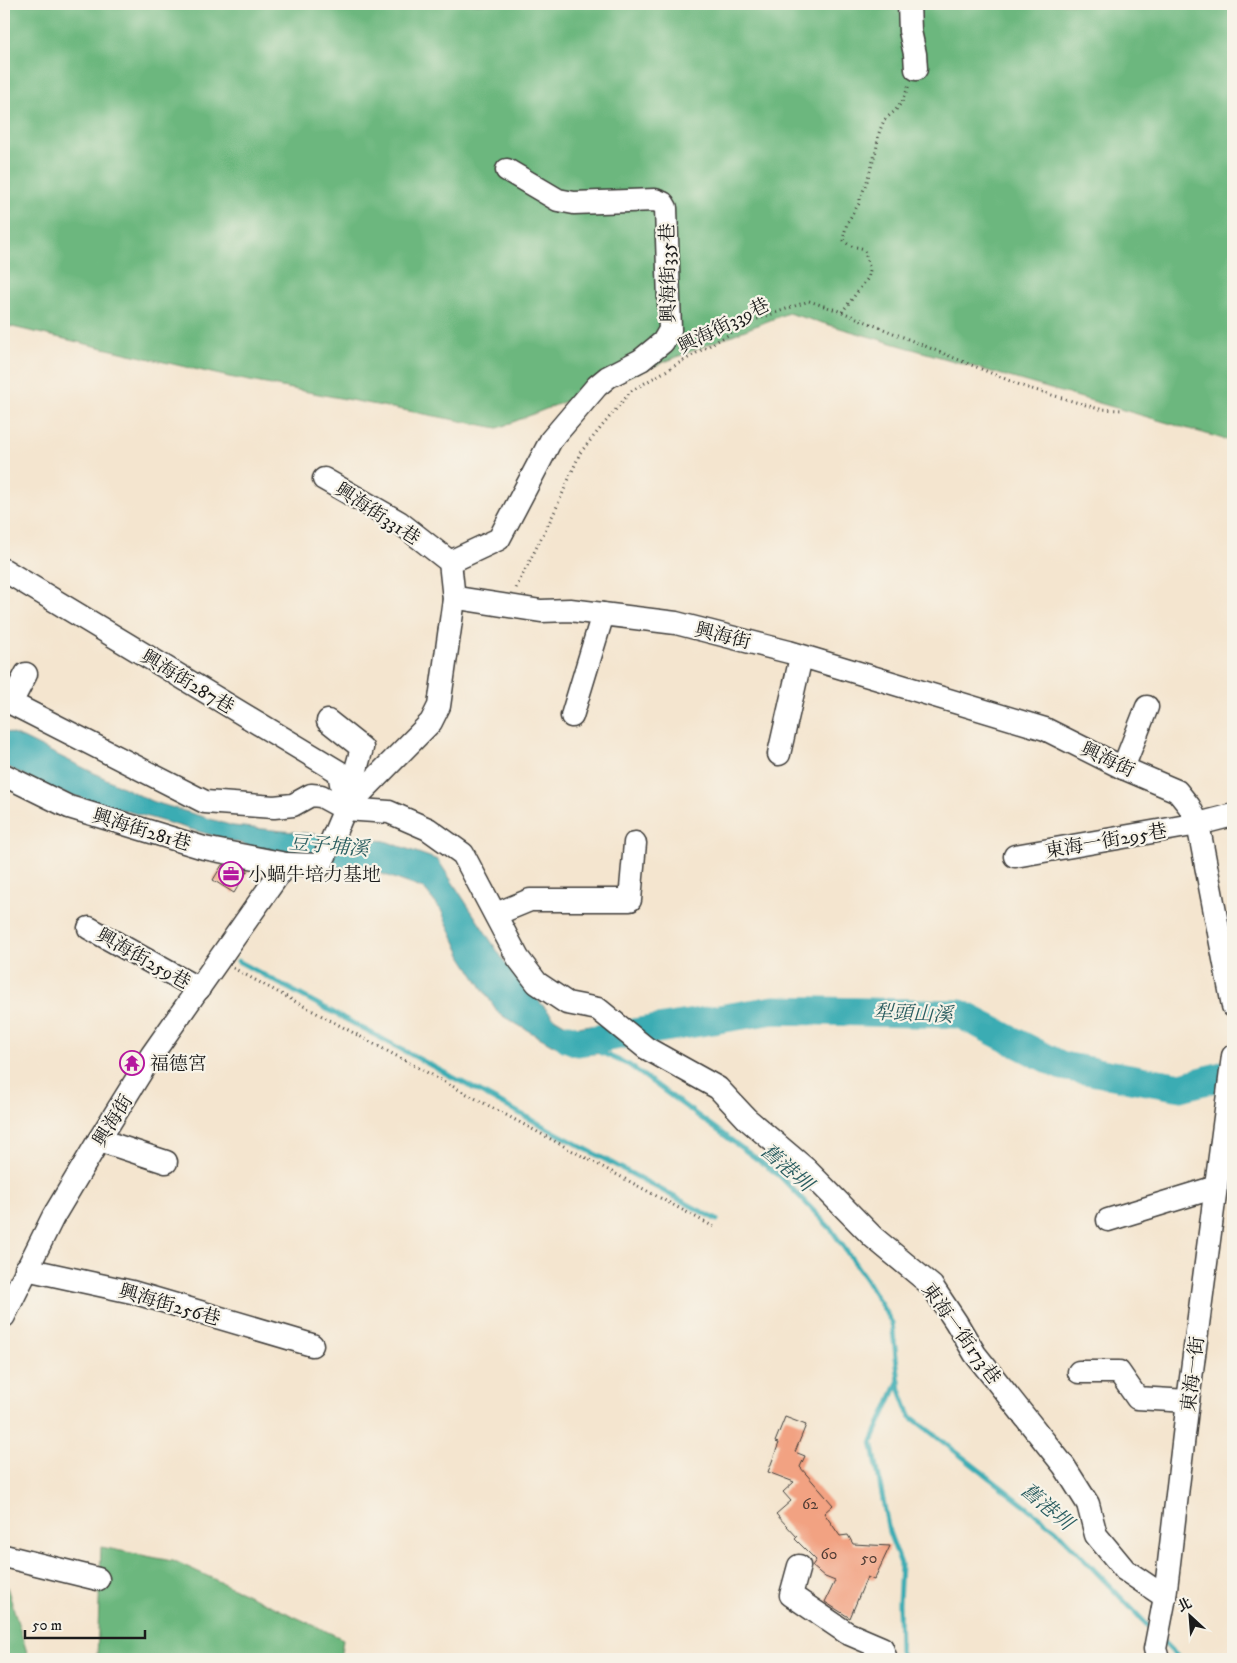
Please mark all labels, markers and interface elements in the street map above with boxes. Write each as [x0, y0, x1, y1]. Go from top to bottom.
street label: 興海街335巷 [656, 223, 681, 323]
street label: 興海街339巷 [674, 293, 773, 359]
street label: 興海街331巷 [330, 478, 424, 550]
street label: 興海街 [692, 618, 753, 655]
street label: 興海街287巷 [136, 645, 238, 719]
street label: 興海街 [1077, 738, 1138, 783]
street label: 興海街281巷 [90, 805, 194, 856]
street label: 東海一街295巷 [1044, 819, 1169, 864]
water label: 豆子埔溪 [288, 831, 372, 863]
office icon: 小蝸牛培力基地 [218, 861, 244, 887]
place label: 小蝸牛培力基地 [248, 864, 381, 887]
street label: 興海街259巷 [92, 924, 194, 995]
water label: 犁頭山溪 [873, 1001, 955, 1028]
temple icon: 福德宮 [119, 1050, 145, 1076]
place label: 福德宮 [150, 1053, 207, 1076]
street label: 興海街 [88, 1091, 138, 1151]
water label: 舊港圳 [755, 1139, 819, 1199]
street label: 東海一街173巷 [916, 1279, 1005, 1389]
street label: 興海街256巷 [116, 1280, 223, 1331]
street label: 東海一街 [1177, 1335, 1210, 1413]
water label: 舊港圳 [1015, 1478, 1079, 1538]
house number: 62 [802, 1494, 818, 1514]
house number: 60 [821, 1544, 837, 1564]
house number: 50 [861, 1548, 877, 1568]
north arrow [1164, 1590, 1214, 1640]
text: 北 [1175, 1594, 1195, 1616]
scale bar [25, 1608, 145, 1640]
text: 50 m [32, 1616, 62, 1635]

